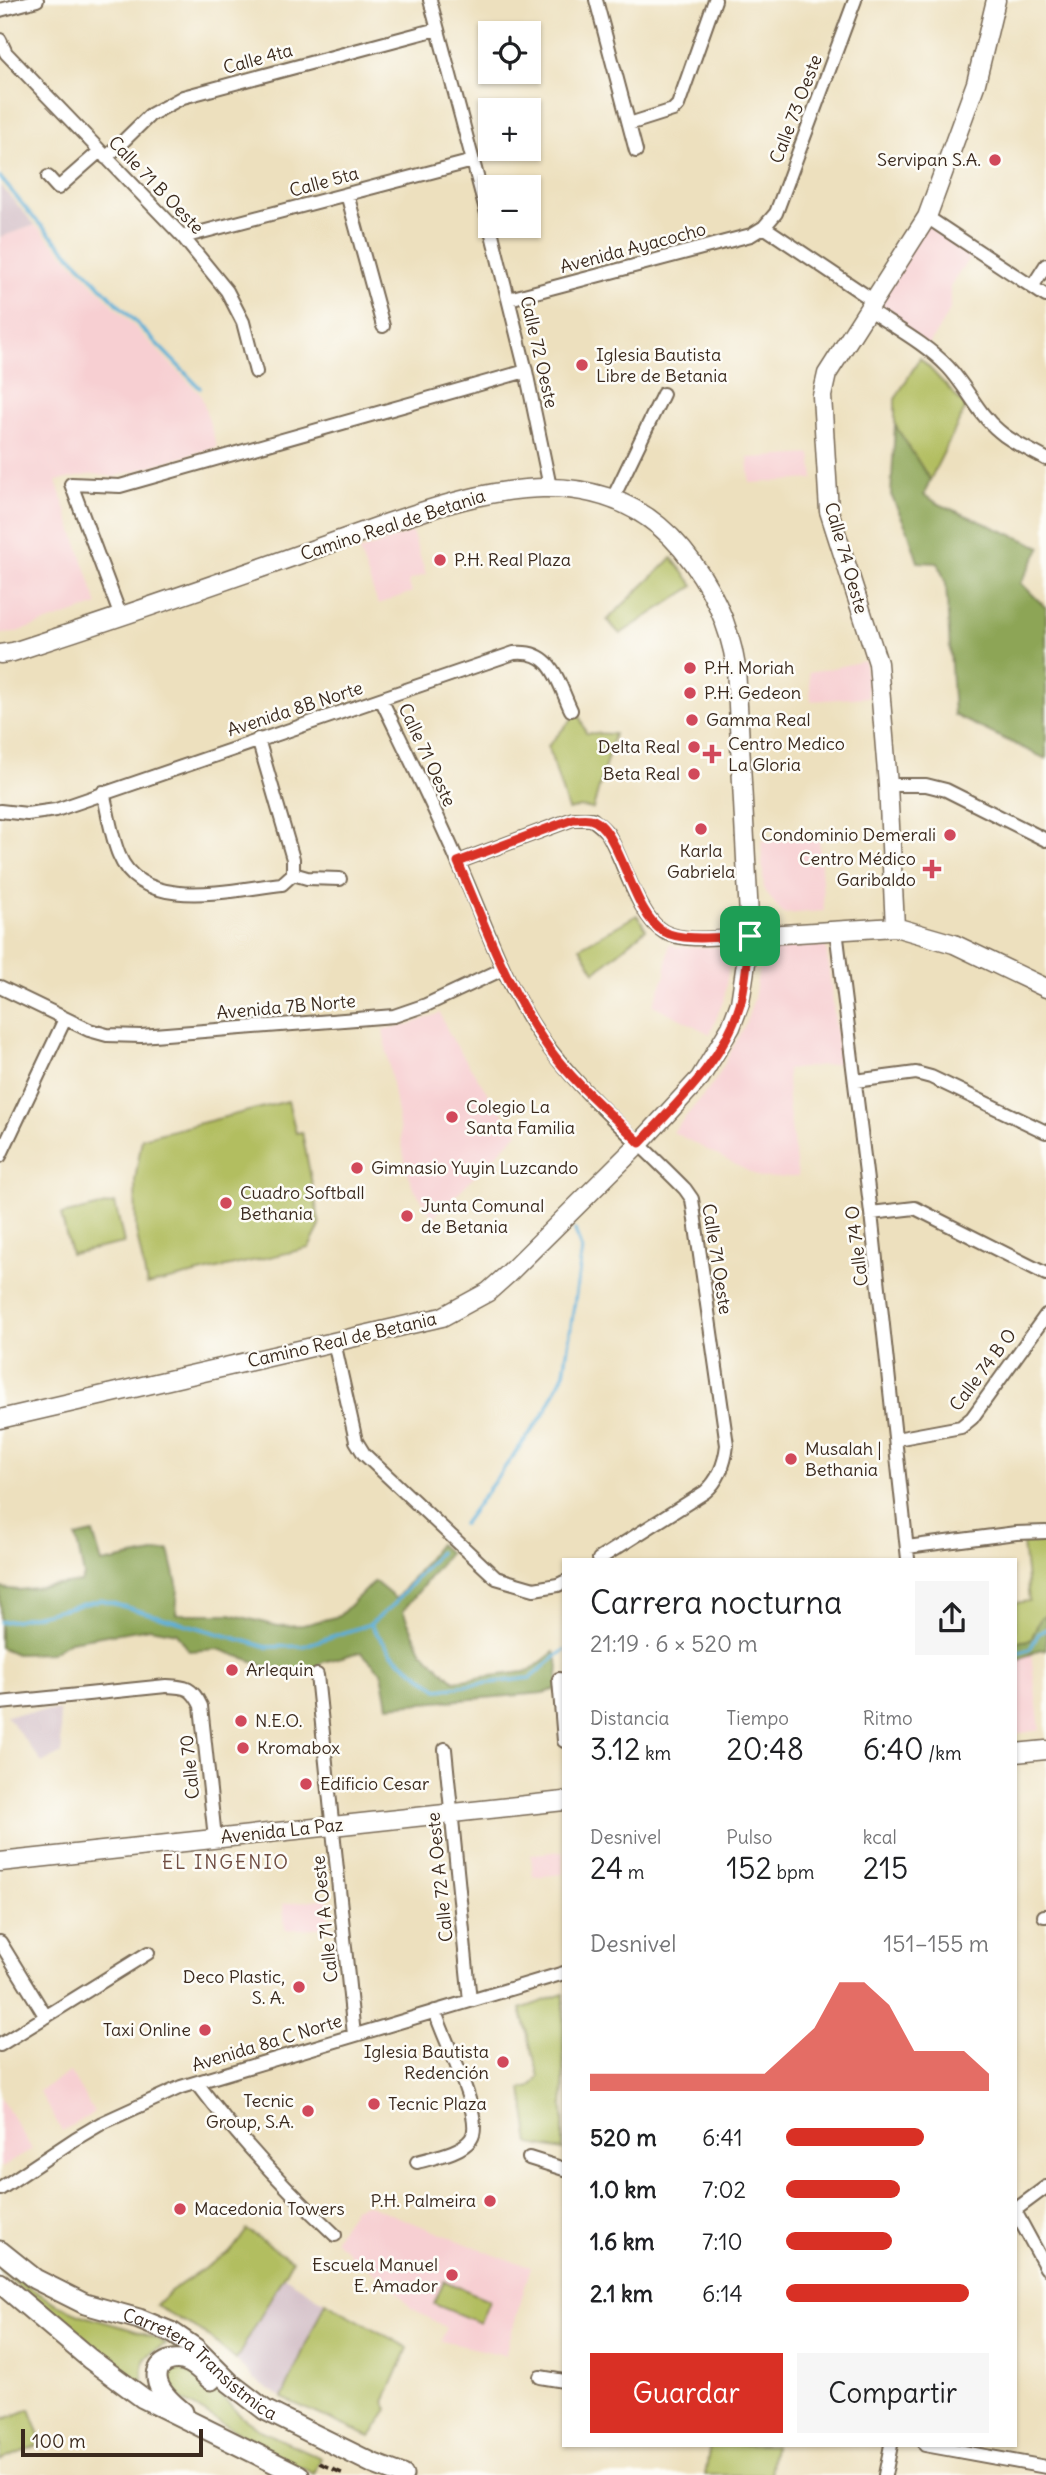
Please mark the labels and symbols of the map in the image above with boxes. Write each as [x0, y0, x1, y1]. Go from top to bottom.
street label: Calle 4ta [221, 38, 295, 79]
street label: Calle 73 Oeste [764, 51, 827, 167]
street label: Calle 71 B Oeste [104, 131, 209, 239]
place label: Servipan S.A. [877, 148, 981, 171]
marker: Servipan S.A. [987, 152, 1003, 168]
street label: Calle 5ta [287, 161, 361, 202]
street label: Avenida Ayacocho [557, 217, 708, 278]
street label: Calle 72 Oeste [515, 294, 564, 410]
place label: Iglesia Bautista Libre de Betania [596, 343, 728, 387]
marker: Iglesia Bautista Libre de Betania [574, 357, 590, 373]
street label: Camino Real de Betania [297, 484, 488, 565]
street label: Calle 74 Oeste [820, 500, 873, 616]
place label: P.H. Real Plaza [454, 548, 571, 571]
marker: P.H. Real Plaza [432, 552, 448, 568]
place label: P.H. Moriah [704, 656, 794, 679]
marker: P.H. Moriah [682, 660, 698, 676]
street label: Avenida 8B Norte [224, 676, 366, 741]
place label: P.H. Gedeon [704, 681, 801, 704]
marker: P.H. Gedeon [682, 685, 698, 701]
street label: Calle 71 Oeste [393, 699, 461, 810]
place label: Gamma Real [706, 708, 811, 731]
marker: Gamma Real [684, 712, 700, 728]
place label: Centro Medico La Gloria [728, 732, 845, 776]
place label: Delta Real [598, 735, 680, 758]
marker: Delta Real [686, 739, 702, 755]
marker: Centro Medico La Gloria [702, 744, 722, 764]
place label: Beta Real [603, 762, 680, 785]
marker: Beta Real [686, 766, 702, 782]
marker: Karla Gabriela [693, 821, 709, 837]
place label: Condominio Demerali [761, 823, 936, 846]
marker: Condominio Demerali [942, 827, 958, 843]
place label: Karla Gabriela [667, 839, 735, 883]
place label: Centro Médico Garibaldo [799, 847, 916, 891]
marker: Centro Médico Garibaldo [922, 859, 942, 879]
pin [720, 906, 780, 966]
street label: Avenida 7B Norte [215, 989, 357, 1024]
place label: Colegio La Santa Familia [466, 1095, 575, 1139]
marker: Colegio La Santa Familia [444, 1109, 460, 1125]
place label: Gimnasio Yuyin Luzcando [371, 1156, 579, 1179]
marker: Gimnasio Yuyin Luzcando [349, 1160, 365, 1176]
place label: Cuadro Softball Bethania [240, 1181, 365, 1225]
place label: Junta Comunal de Betania [421, 1194, 544, 1238]
marker: Cuadro Softball Bethania [218, 1195, 234, 1211]
street label: Calle 71 Oeste [697, 1202, 738, 1316]
street label: Calle 74 O [840, 1204, 873, 1288]
marker: Junta Comunal de Betania [399, 1208, 415, 1224]
street label: Camino Real de Betania [245, 1307, 439, 1372]
street label: Calle 74 B O [944, 1324, 1021, 1415]
place label: Musalah | Bethania [805, 1437, 881, 1481]
marker: Musalah | Bethania [783, 1451, 799, 1467]
place label: Arlequin [246, 1658, 314, 1681]
marker: Arlequin [224, 1662, 240, 1678]
place label: N.E.O. [255, 1709, 303, 1732]
marker: N.E.O. [233, 1713, 249, 1729]
street label: Calle 70 [175, 1734, 204, 1800]
place label: Kromabox [257, 1736, 340, 1759]
marker: Kromabox [235, 1740, 251, 1756]
place label: Edificio Cesar [320, 1772, 430, 1795]
marker: Edificio Cesar [298, 1776, 314, 1792]
street label: Calle 72 A Oeste [421, 1811, 458, 1943]
street label: Avenida La Paz [220, 1813, 345, 1848]
district label: EL INGENIO [162, 1850, 290, 1874]
street label: Calle 71 A Oeste [306, 1854, 343, 1984]
place label: Deco Plastic, S. A. [183, 1965, 285, 2009]
marker: Deco Plastic, S. A. [291, 1979, 307, 1995]
street label: Avenida 8a C Norte [189, 2009, 345, 2076]
place label: Taxi Online [103, 2018, 191, 2041]
marker: Taxi Online [197, 2022, 213, 2038]
place label: Iglesia Bautista Redención [364, 2040, 489, 2084]
marker: Iglesia Bautista Redención [495, 2054, 511, 2070]
place label: Tecnic Group, S.A. [206, 2089, 294, 2133]
place label: Tecnic Plaza [388, 2092, 487, 2115]
marker: Tecnic Plaza [366, 2096, 382, 2112]
marker: Tecnic Group, S.A. [300, 2103, 316, 2119]
place label: P.H. Palmeira [371, 2189, 476, 2212]
marker: P.H. Palmeira [482, 2193, 498, 2209]
place label: Macedonia Towers [194, 2197, 345, 2220]
marker: Macedonia Towers [172, 2201, 188, 2217]
place label: Escuela Manuel E. Amador [312, 2253, 439, 2297]
marker: Escuela Manuel E. Amador [444, 2267, 460, 2283]
street label: Carretera Transístmica [120, 2303, 281, 2425]
scale bar [21, 2426, 203, 2458]

